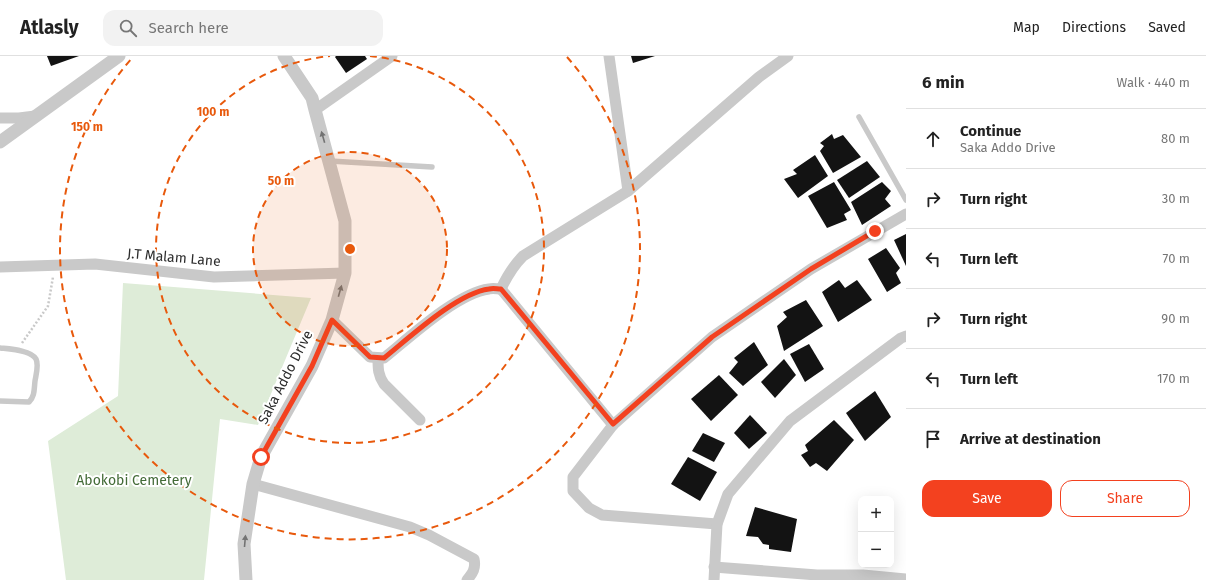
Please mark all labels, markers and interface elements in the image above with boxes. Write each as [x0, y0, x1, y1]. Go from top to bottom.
search box [103, 10, 383, 46]
text: Atlasly [20, 16, 79, 39]
icon: search [117, 17, 139, 39]
text: Search here [149, 19, 229, 37]
text: Map [1013, 19, 1040, 36]
text: Directions [1062, 19, 1126, 36]
text: Saved [1148, 19, 1186, 36]
text: 6 min [922, 72, 965, 93]
text: Walk · 440 m [1117, 75, 1190, 90]
text: 100 m [197, 105, 229, 119]
text: 150 m [71, 120, 103, 134]
text: Continue [960, 122, 1021, 140]
icon: ahead [922, 128, 944, 150]
one-way arrow [320, 131, 326, 143]
text: 80 m [1161, 131, 1190, 146]
text: Saka Addo Drive [960, 140, 1056, 155]
text: 50 m [268, 174, 294, 188]
icon: right [922, 188, 944, 210]
text: Turn right [960, 190, 1027, 208]
text: 30 m [1162, 191, 1190, 206]
route end [866, 222, 884, 240]
centre of rings [343, 242, 357, 256]
street label: J.T Malam Lane [127, 245, 221, 270]
icon: left [922, 248, 944, 270]
text: Turn left [960, 250, 1018, 268]
text: 70 m [1163, 251, 1190, 266]
one-way arrow [337, 285, 343, 297]
icon: right [922, 308, 944, 330]
text: Turn right [960, 310, 1027, 328]
text: 90 m [1161, 311, 1190, 326]
street label: Saka Addo Drive [254, 327, 316, 427]
icon: left [922, 368, 944, 390]
text: Turn left [960, 370, 1018, 388]
text: 170 m [1157, 371, 1190, 386]
icon: arrive [922, 428, 944, 450]
text: Arrive at destination [960, 430, 1101, 448]
route start [252, 448, 270, 466]
park label: Abokobi Cemetery [76, 472, 192, 489]
button: Save [922, 480, 1052, 517]
button: Share [1060, 480, 1190, 517]
map controls [858, 496, 894, 568]
button: + [858, 496, 894, 532]
button: − [858, 532, 894, 568]
one-way arrow [242, 535, 249, 547]

